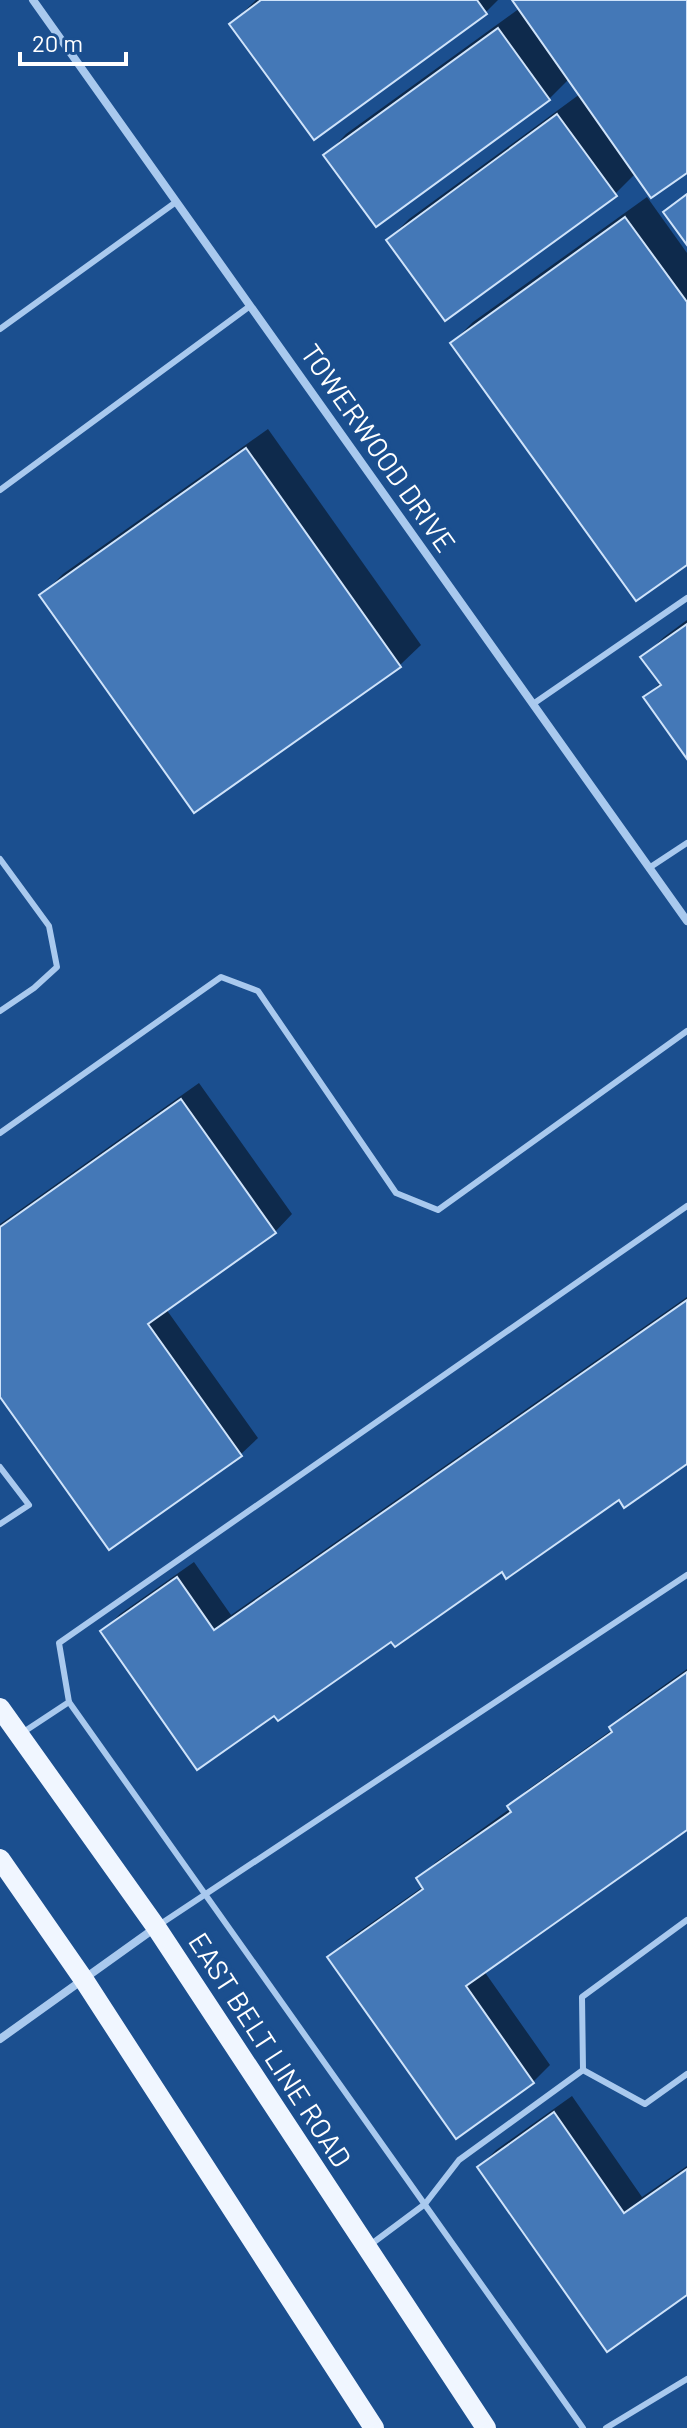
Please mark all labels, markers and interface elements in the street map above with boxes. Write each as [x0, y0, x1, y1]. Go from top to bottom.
scale bar [20, 16, 126, 66]
text: 20 m [32, 28, 83, 57]
street label: TOWERWOOD DRIVE [294, 337, 463, 558]
street label: EAST BELT LINE ROAD [182, 1926, 359, 2173]

